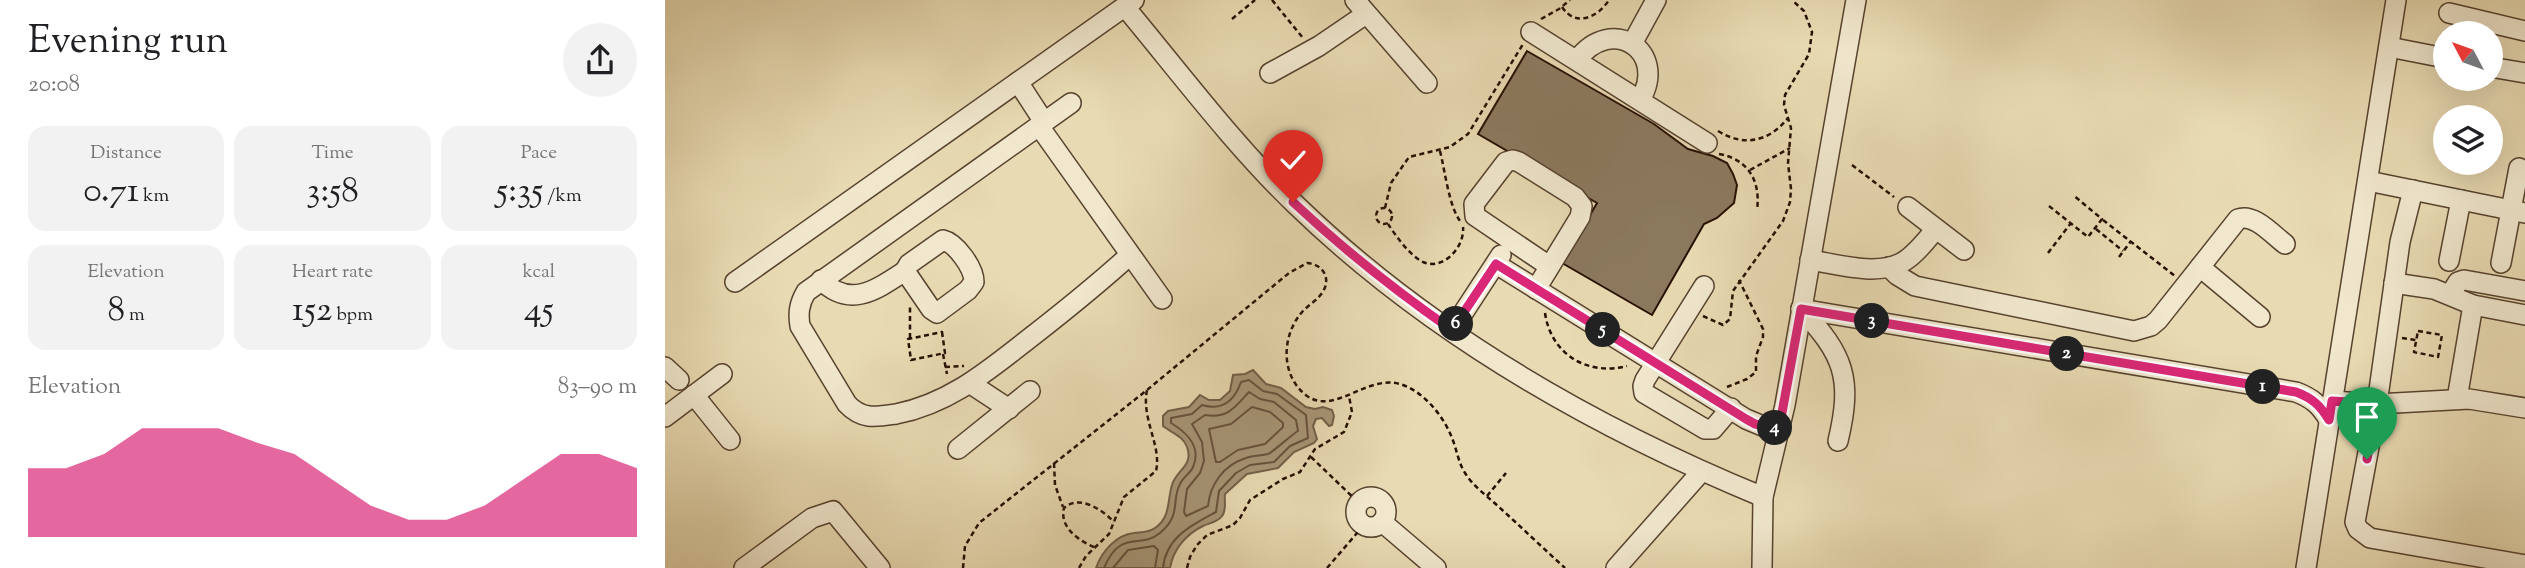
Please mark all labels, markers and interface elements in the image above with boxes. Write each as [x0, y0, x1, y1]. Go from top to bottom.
text: Evening run [28, 16, 228, 70]
north arrow [2433, 21, 2503, 91]
map controls [2433, 21, 2503, 175]
button: share [563, 23, 637, 97]
text: 20:08 [28, 69, 80, 102]
button: layers [2433, 105, 2503, 175]
pin [1263, 130, 1323, 202]
text: Distance [90, 140, 162, 167]
text: Time [311, 140, 354, 167]
text: Pace [521, 140, 557, 167]
icon: check [1274, 141, 1312, 179]
text: 0.71 [83, 167, 139, 218]
text: 3:58 [306, 167, 359, 218]
text: 5:35 [496, 167, 543, 218]
text: km [139, 183, 169, 210]
text: /km [543, 183, 582, 210]
text: Elevation [88, 259, 165, 286]
text: Heart rate [292, 259, 373, 286]
text: kcal [522, 259, 555, 286]
text: 8 [108, 286, 125, 337]
text: 152 [292, 286, 332, 337]
text: 45 [524, 286, 554, 337]
text: m [125, 302, 145, 329]
text: bpm [332, 302, 373, 329]
pin: 3 [1855, 304, 1889, 338]
pin: 6 [1439, 306, 1473, 342]
text: 3 [1868, 307, 1875, 334]
text: 6 [1451, 310, 1460, 337]
pin: 5 [1585, 312, 1621, 348]
text: 5 [1599, 316, 1606, 343]
pin: 2 [2049, 336, 2085, 372]
text: 2 [2062, 340, 2071, 367]
pin: 1 [2245, 370, 2281, 404]
text: Elevation [28, 371, 121, 404]
text: 83–90 m [558, 371, 637, 404]
text: 1 [2259, 373, 2266, 400]
pin [2337, 387, 2397, 459]
icon: arrive [2348, 398, 2386, 436]
pin: 4 [1757, 410, 1793, 446]
text: 4 [1770, 414, 1779, 441]

